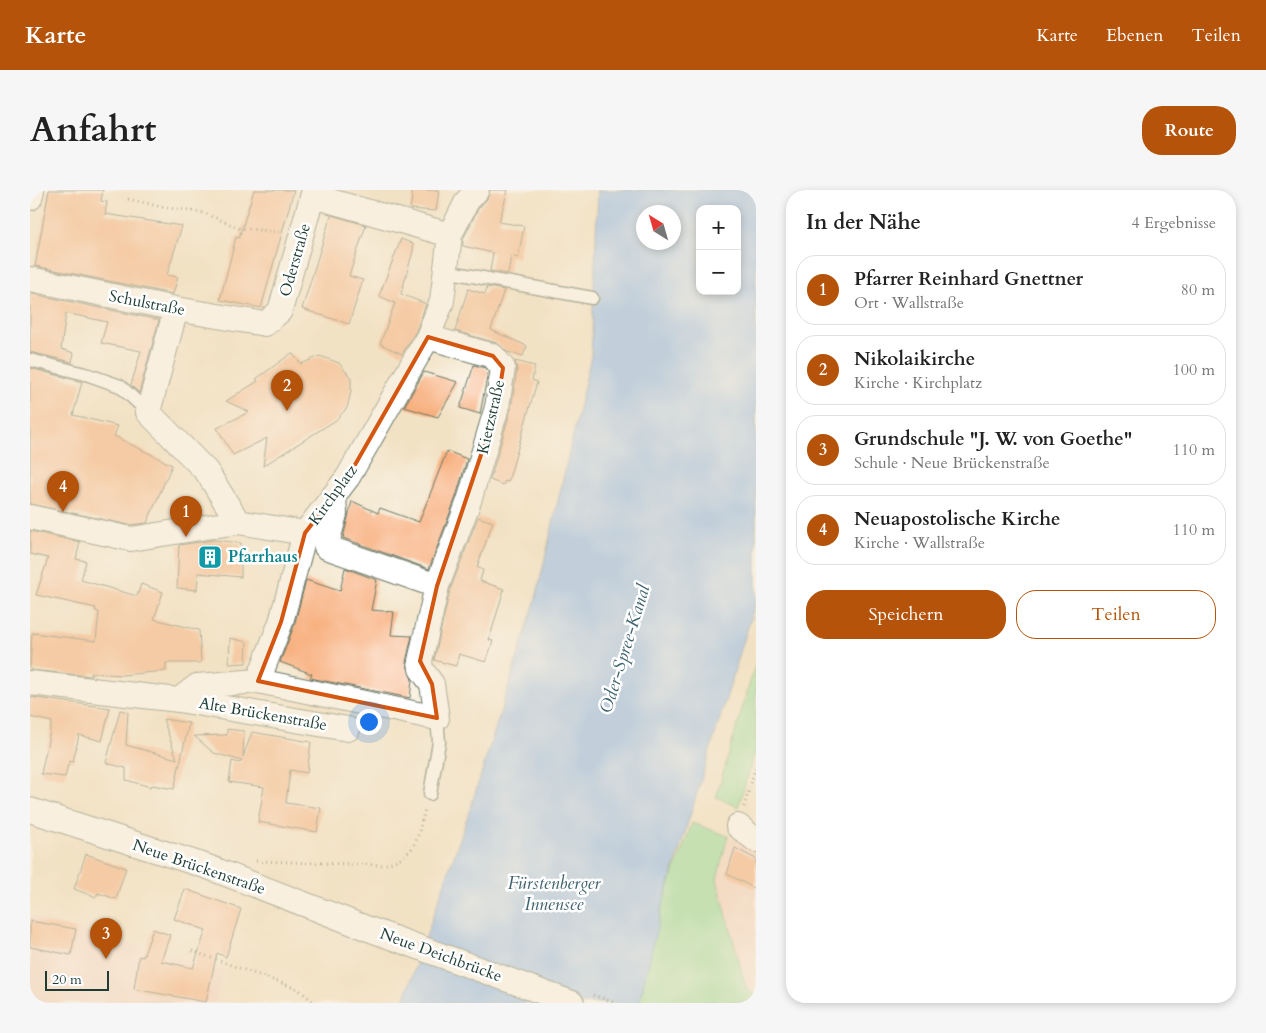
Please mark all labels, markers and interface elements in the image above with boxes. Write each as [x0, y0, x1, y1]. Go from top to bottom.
text: Karte [25, 19, 86, 52]
text: Karte [1036, 23, 1078, 48]
text: Ebenen [1106, 23, 1164, 48]
text: Teilen [1192, 23, 1241, 48]
text: Anfahrt [30, 106, 156, 154]
button: Route [1142, 106, 1236, 155]
north arrow [636, 205, 681, 250]
map controls [696, 205, 741, 295]
button: + [696, 205, 741, 250]
text: In der Nähe [806, 208, 921, 237]
text: 4 Ergebnisse [1131, 212, 1216, 234]
street label: Oderstraße [274, 221, 316, 299]
button: − [696, 250, 741, 295]
text: Pfarrer Reinhard Gnettner [854, 266, 1083, 292]
text: 1 [819, 279, 827, 301]
text: 80 m [1181, 279, 1215, 301]
street label: Schulstraße [107, 285, 187, 321]
text: Ort · Wallstraße [854, 292, 964, 314]
text: Nikolaikirche [854, 346, 975, 372]
text: 2 [819, 359, 827, 381]
text: 100 m [1173, 359, 1215, 381]
pin: 2 [271, 370, 303, 411]
text: Kirche · Kirchplatz [854, 372, 982, 394]
street label: Kietzstraße [472, 378, 510, 456]
text: Grundschule "J. W. von Goethe" [854, 426, 1132, 452]
text: 3 [819, 439, 827, 461]
text: 110 m [1173, 439, 1215, 461]
text: Schule · Neue Brückenstraße [854, 452, 1050, 474]
street label: Kirchplatz [304, 460, 362, 530]
pin: 4 [47, 471, 79, 512]
pin: 1 [170, 496, 202, 537]
text: Neuapostolische Kirche [854, 506, 1061, 532]
text: 4 [819, 519, 827, 541]
text: 110 m [1173, 519, 1215, 541]
text: Kirche · Wallstraße [854, 532, 985, 554]
building icon: Pfarrhaus [197, 544, 223, 570]
place label: Pfarrhaus [228, 546, 298, 568]
water label: Oder-Spree-Kanal [594, 581, 657, 716]
button: Speichern [806, 590, 1006, 639]
button: Teilen [1016, 590, 1216, 639]
street label: Alte Brückenstraße [197, 692, 329, 736]
your location [356, 709, 382, 735]
street label: Neue Brückenstraße [130, 834, 268, 900]
water label: Fürstenberger Innensee [508, 871, 601, 917]
pin: 3 [90, 918, 122, 959]
street label: Neue Deichbrücke [377, 923, 505, 987]
scale bar [45, 968, 109, 991]
text: 20 m [52, 970, 82, 989]

